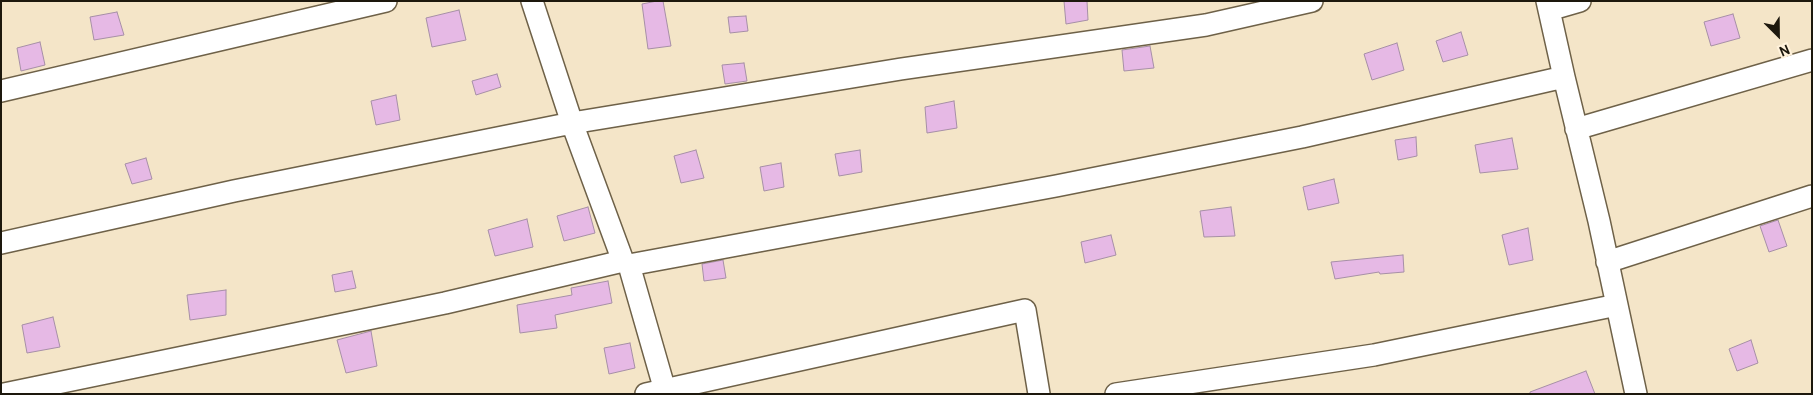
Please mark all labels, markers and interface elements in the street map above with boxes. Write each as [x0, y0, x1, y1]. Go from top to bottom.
north arrow [1753, 10, 1803, 60]
text: N [1776, 39, 1792, 59]

